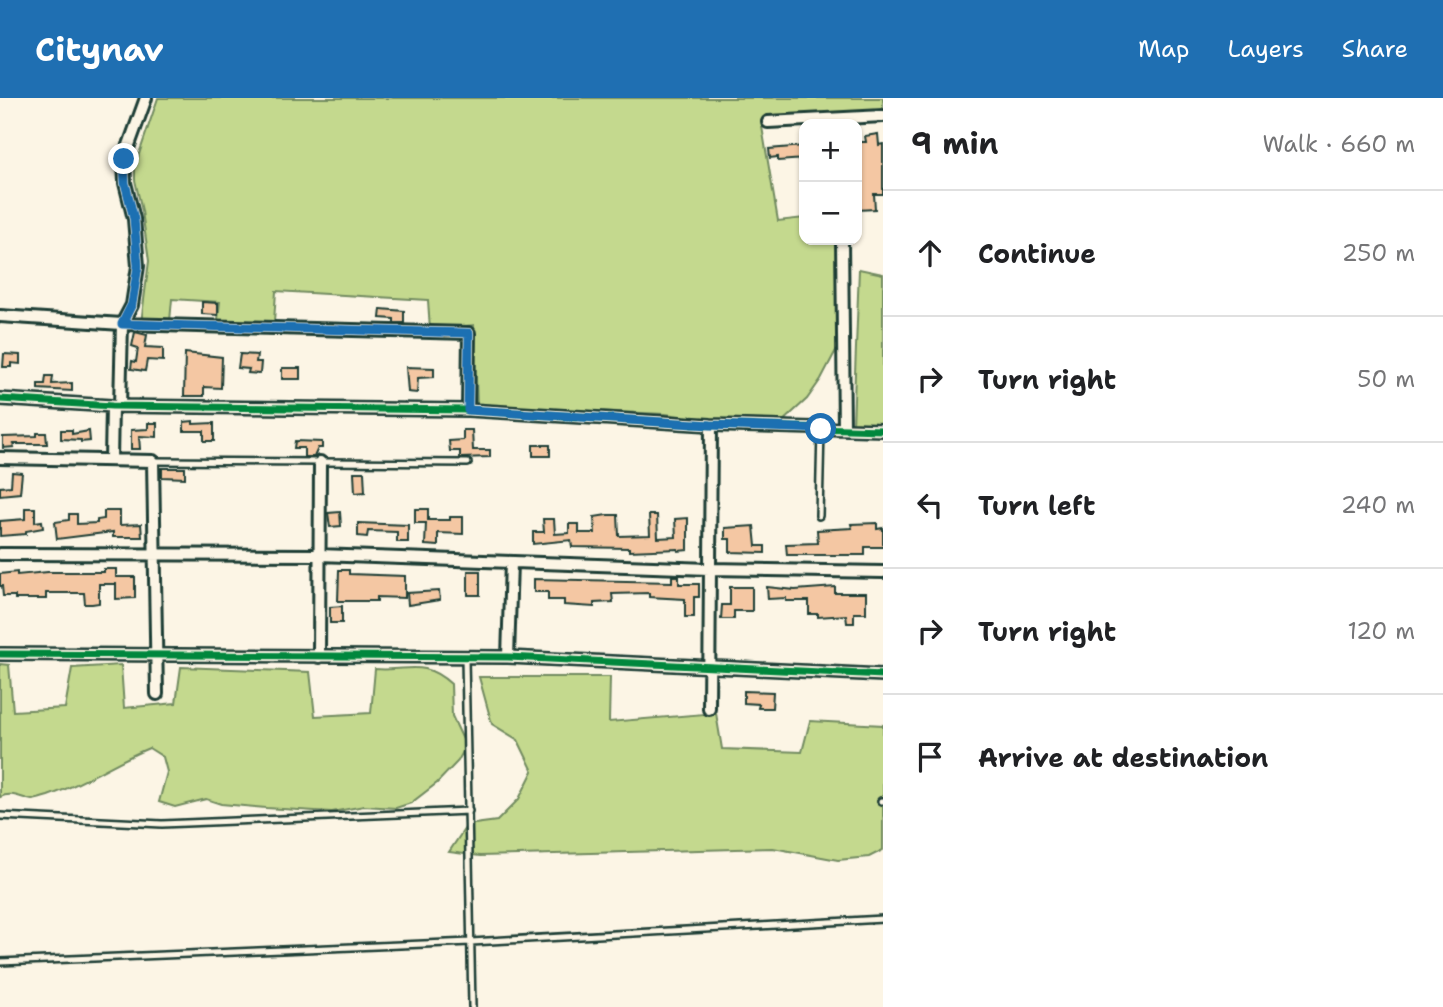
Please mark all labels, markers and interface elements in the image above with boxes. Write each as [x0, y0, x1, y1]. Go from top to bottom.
text: Citynav [35, 27, 164, 72]
text: Map [1138, 33, 1189, 65]
text: Layers [1227, 33, 1304, 65]
text: Share [1342, 33, 1408, 65]
map controls [799, 119, 862, 245]
button: + [799, 119, 862, 182]
text: 9 min [911, 123, 998, 164]
text: Walk · 660 m [1262, 129, 1415, 159]
route end [108, 143, 139, 174]
button: − [799, 182, 862, 245]
icon: ahead [911, 234, 949, 272]
text: Continue [978, 236, 1096, 271]
text: 250 m [1342, 238, 1415, 268]
icon: right [911, 360, 949, 398]
text: Turn right [978, 362, 1116, 397]
text: 50 m [1357, 364, 1415, 394]
route start [805, 413, 836, 444]
icon: left [911, 486, 949, 524]
text: Turn left [978, 488, 1095, 523]
text: 240 m [1341, 490, 1415, 520]
icon: right [911, 612, 949, 650]
text: Turn right [978, 614, 1116, 649]
text: 120 m [1347, 616, 1415, 646]
icon: arrive [911, 738, 949, 776]
text: Arrive at destination [978, 740, 1268, 775]

